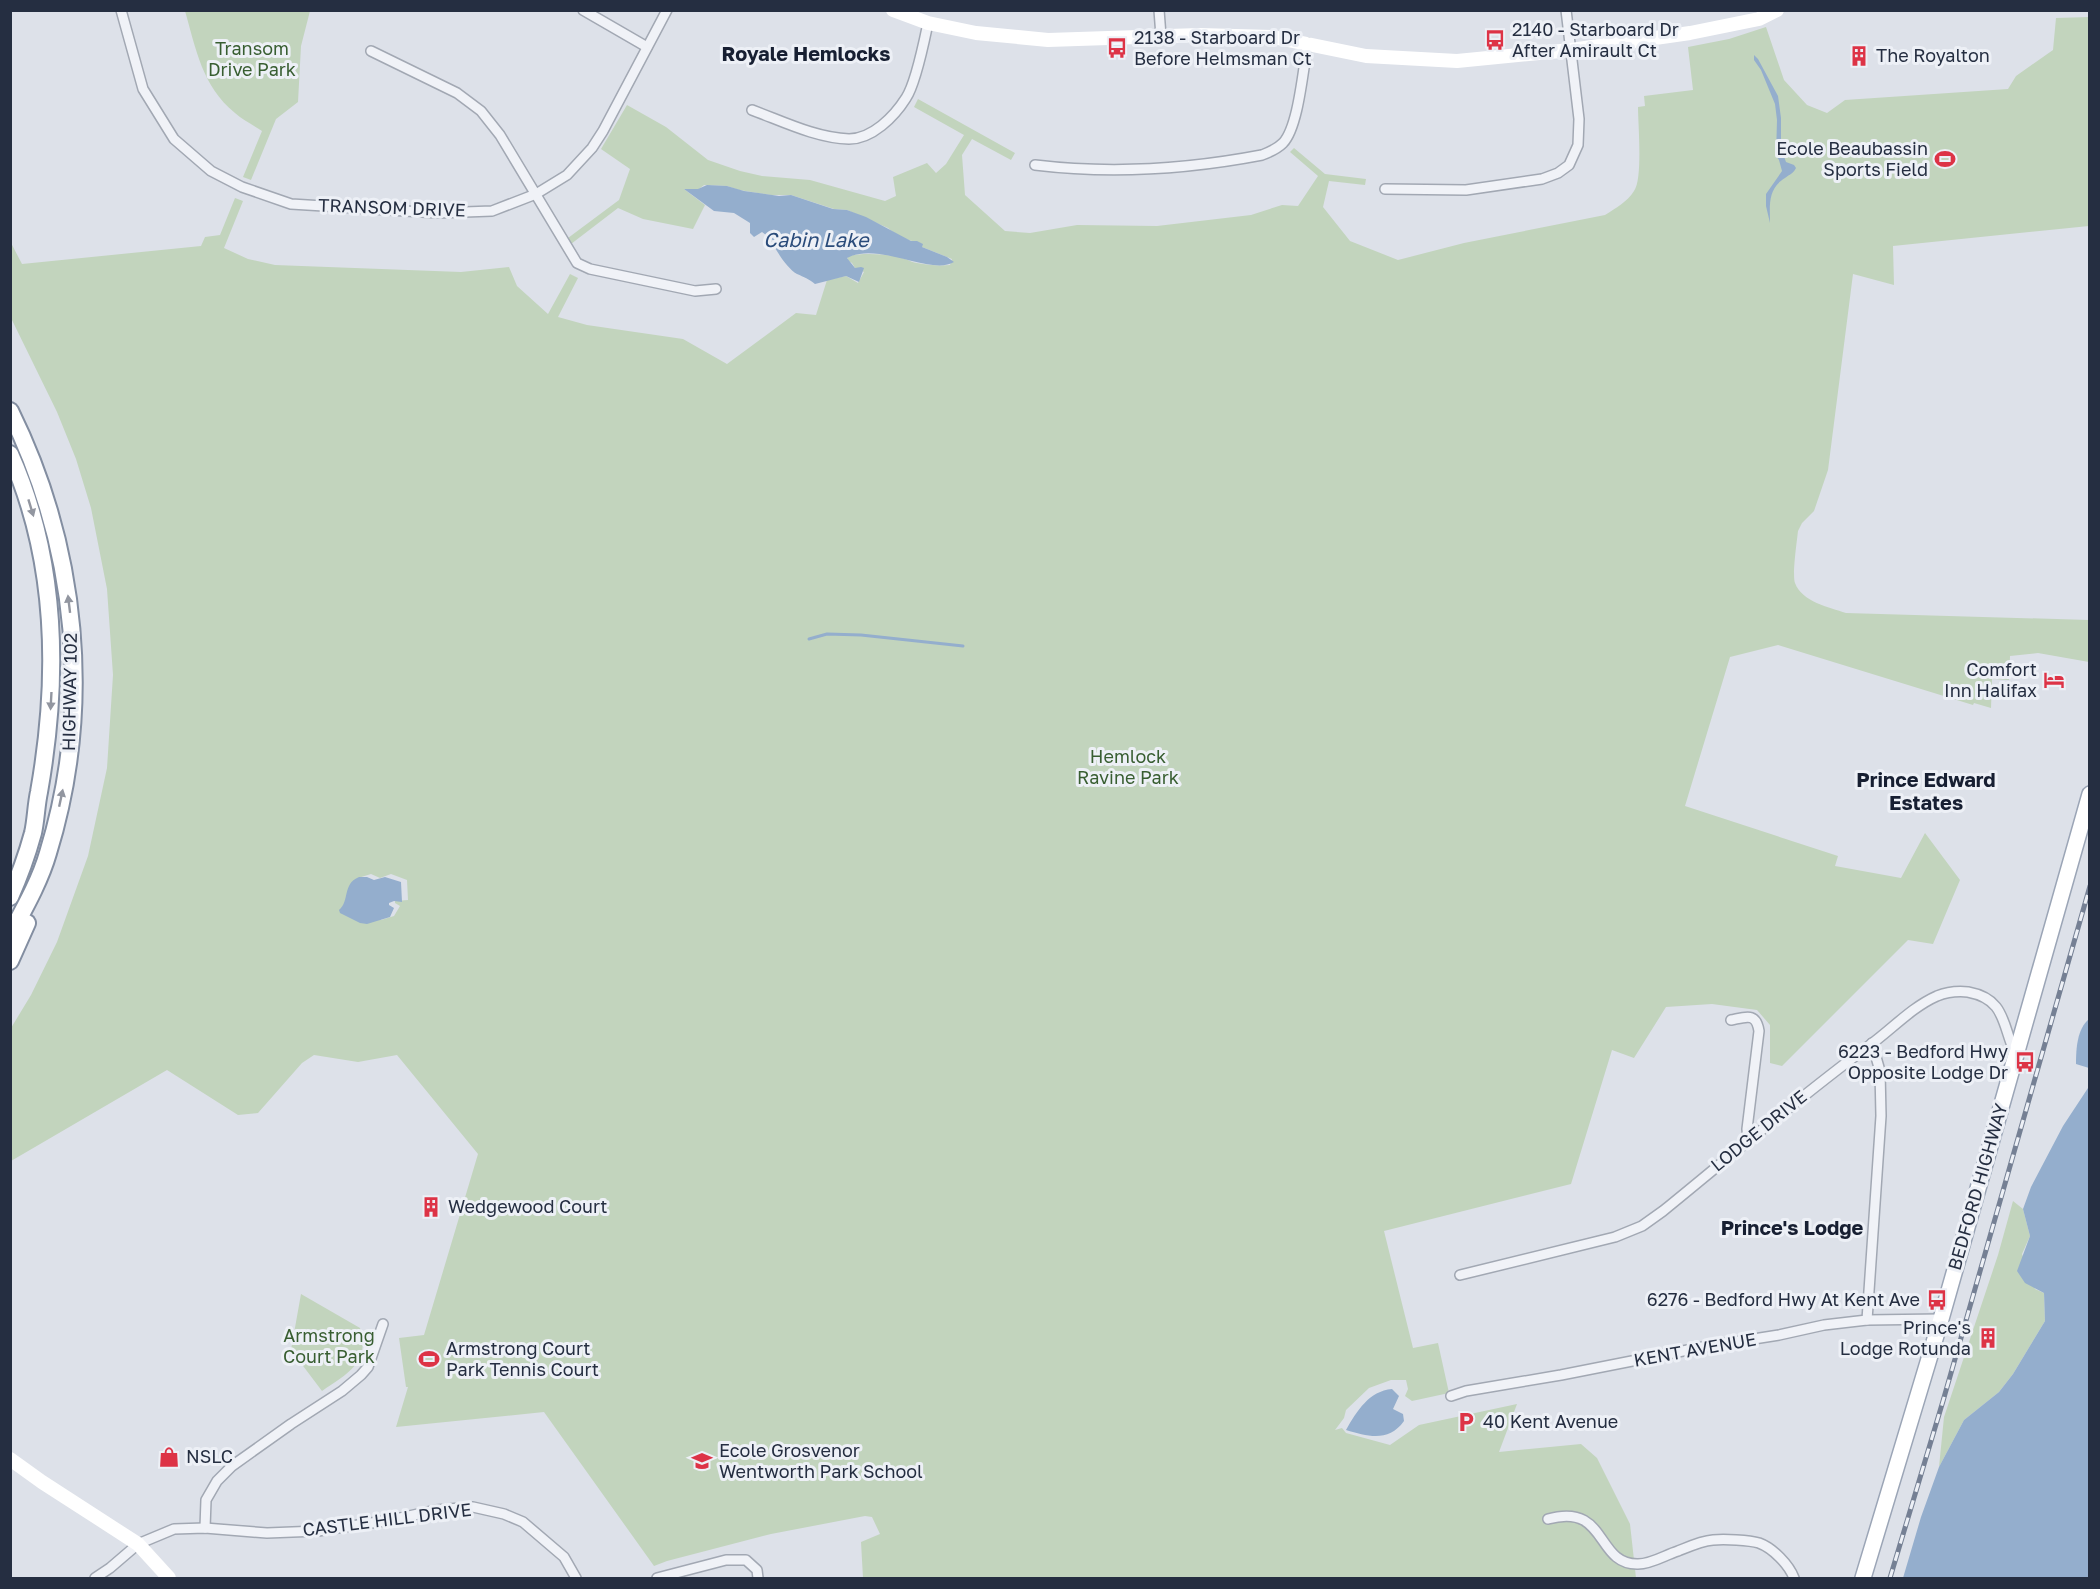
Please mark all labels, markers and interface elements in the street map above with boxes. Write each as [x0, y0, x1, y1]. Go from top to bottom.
place label: 2140 - Starboard Dr After Amirault Ct [1512, 18, 1679, 61]
place label: 2138 - Starboard Dr Before Helmsman Ct [1134, 26, 1312, 69]
bus stop icon: 2140 - Starboard Dr After Amirault Ct [1483, 28, 1507, 52]
bus stop icon: 2138 - Starboard Dr Before Helmsman Ct [1105, 36, 1129, 60]
park label: Transom Drive Park [208, 37, 296, 80]
district label: Royale Hemlocks [722, 41, 890, 65]
building icon: The Royalton [1847, 44, 1871, 68]
place label: The Royalton [1876, 44, 1990, 66]
place label: Ecole Beaubassin Sports Field [1776, 137, 1928, 180]
sports icon: Ecole Beaubassin Sports Field [1933, 147, 1957, 171]
street label: TRANSOM DRIVE [318, 193, 466, 221]
water label: Cabin Lake [763, 227, 870, 251]
one-way arrow [27, 500, 36, 518]
one-way arrow [65, 595, 74, 614]
street label: HIGHWAY 102 [57, 633, 81, 751]
place label: Comfort Inn Halifax [1944, 658, 2037, 701]
hotel icon: Comfort Inn Halifax [2042, 668, 2066, 692]
one-way arrow [46, 692, 55, 711]
park label: Hemlock Ravine Park [1077, 745, 1179, 788]
district label: Prince Edward Estates [1856, 767, 1996, 814]
one-way arrow [57, 789, 67, 807]
place label: 6223 - Bedford Hwy Opposite Lodge Dr [1838, 1040, 2008, 1083]
bus stop icon: 6223 - Bedford Hwy Opposite Lodge Dr [2013, 1050, 2037, 1074]
street label: LODGE DRIVE [1706, 1085, 1811, 1176]
street label: BEDFORD HIGHWAY [1943, 1100, 2012, 1273]
building icon: Wedgewood Court [419, 1195, 443, 1219]
place label: Wedgewood Court [448, 1195, 607, 1217]
district label: Prince's Lodge [1721, 1215, 1864, 1239]
place label: 6276 - Bedford Hwy At Kent Ave [1647, 1288, 1920, 1310]
bus stop icon: 6276 - Bedford Hwy At Kent Ave [1925, 1288, 1949, 1312]
place label: Prince's Lodge Rotunda [1840, 1316, 1971, 1359]
park label: Armstrong Court Park [283, 1324, 375, 1367]
building icon: Prince's Lodge Rotunda [1976, 1326, 2000, 1350]
street label: KENT AVENUE [1632, 1327, 1758, 1371]
place label: Armstrong Court Park Tennis Court [446, 1337, 599, 1380]
sports icon: Armstrong Court Park Tennis Court [417, 1347, 441, 1371]
parking icon: 40 Kent Avenue [1454, 1410, 1478, 1434]
place label: 40 Kent Avenue [1483, 1410, 1618, 1432]
place label: Ecole Grosvenor Wentworth Park School [719, 1439, 923, 1482]
shop icon: NSLC [157, 1445, 181, 1469]
place label: NSLC [186, 1445, 233, 1467]
school or university icon: Ecole Grosvenor Wentworth Park School [690, 1449, 714, 1473]
street label: CASTLE HILL DRIVE [301, 1498, 473, 1540]

